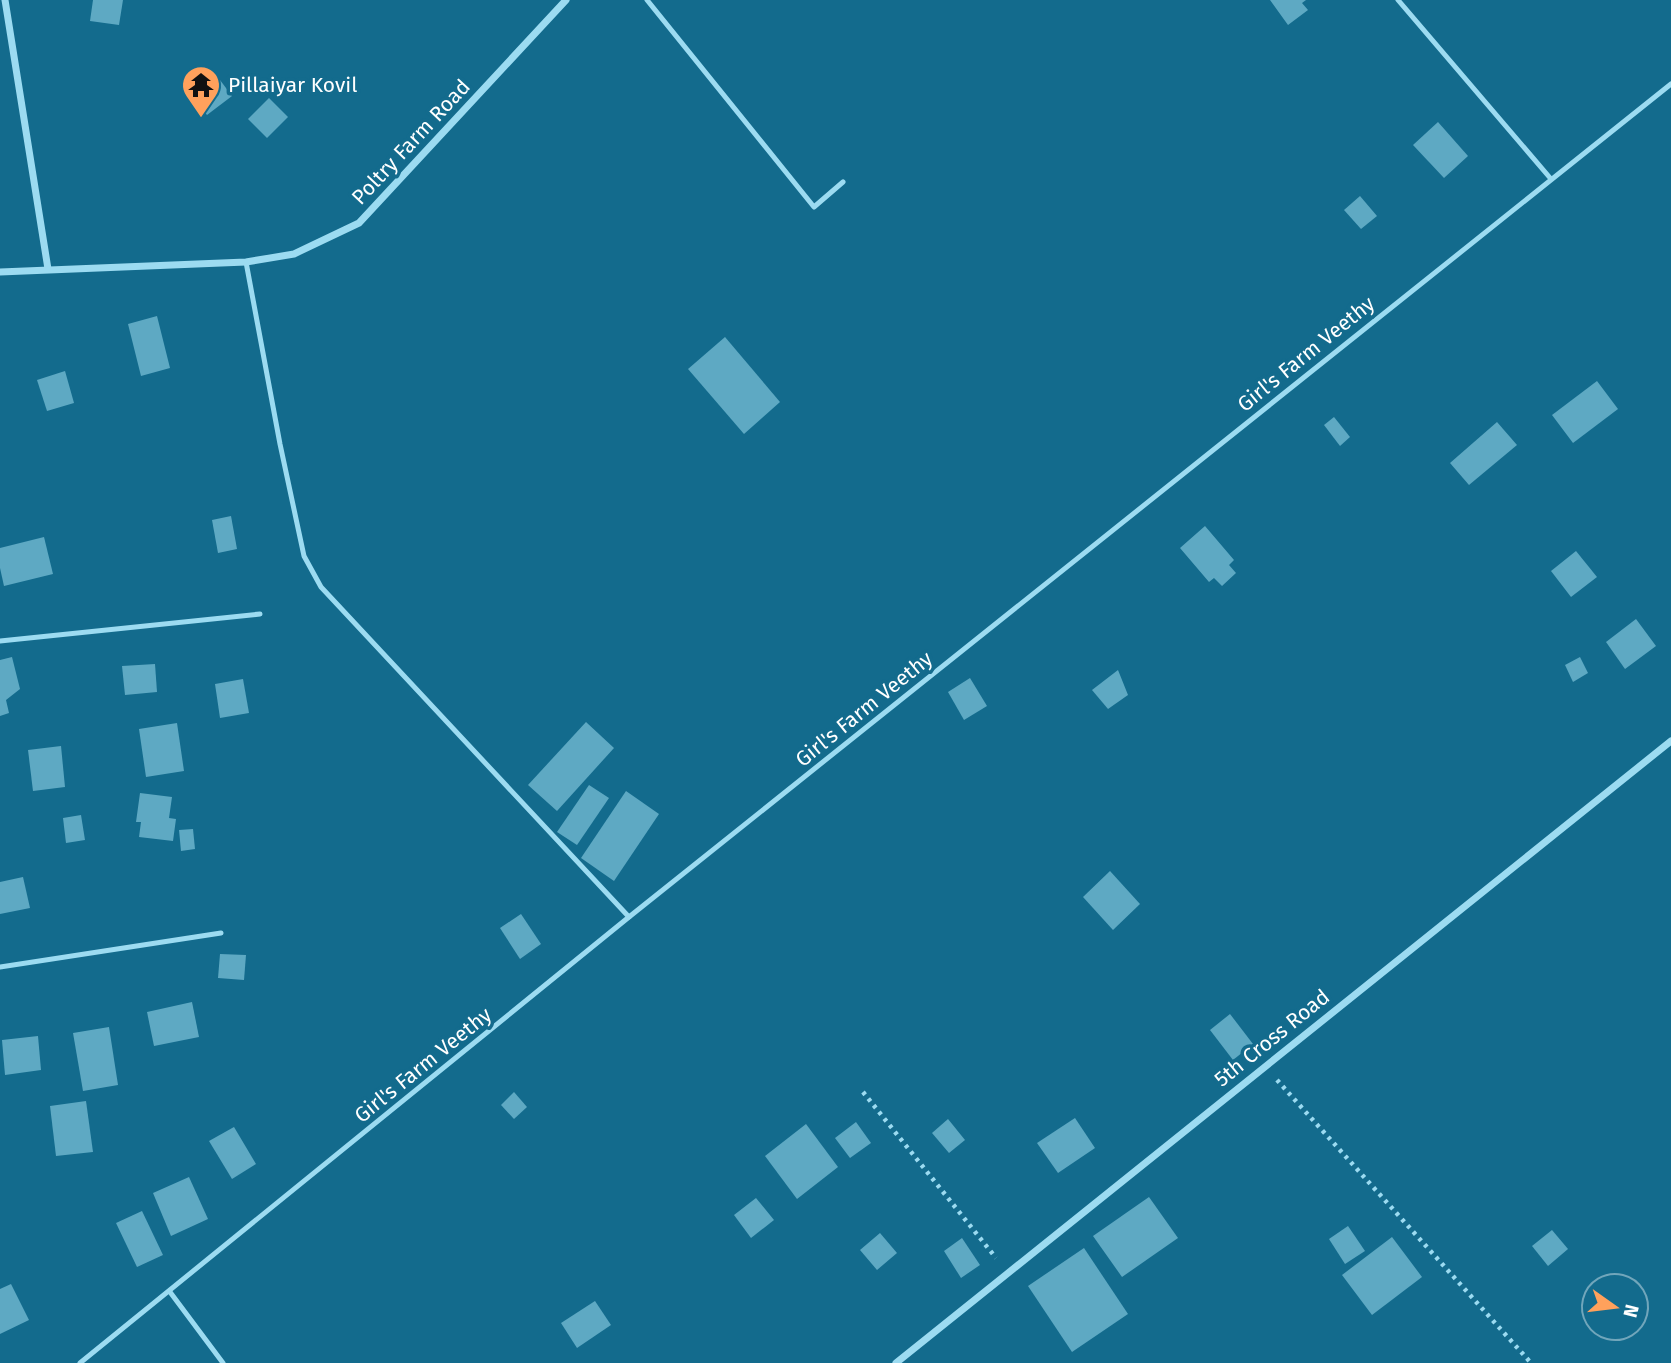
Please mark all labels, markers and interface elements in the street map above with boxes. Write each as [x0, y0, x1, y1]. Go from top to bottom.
temple icon: Pillaiyar Kovil [180, 64, 222, 119]
place label: Pillaiyar Kovil [228, 72, 357, 98]
street label: Poltry Farm Road [346, 74, 476, 210]
street label: Girl's Farm Veethy [1232, 290, 1380, 417]
street label: Girl's Farm Veethy [790, 645, 938, 772]
street label: 5th Cross Road [1209, 984, 1335, 1092]
street label: Girl's Farm Veethy [349, 1001, 497, 1128]
north arrow [1580, 1272, 1650, 1342]
text: N [1618, 1302, 1644, 1320]

